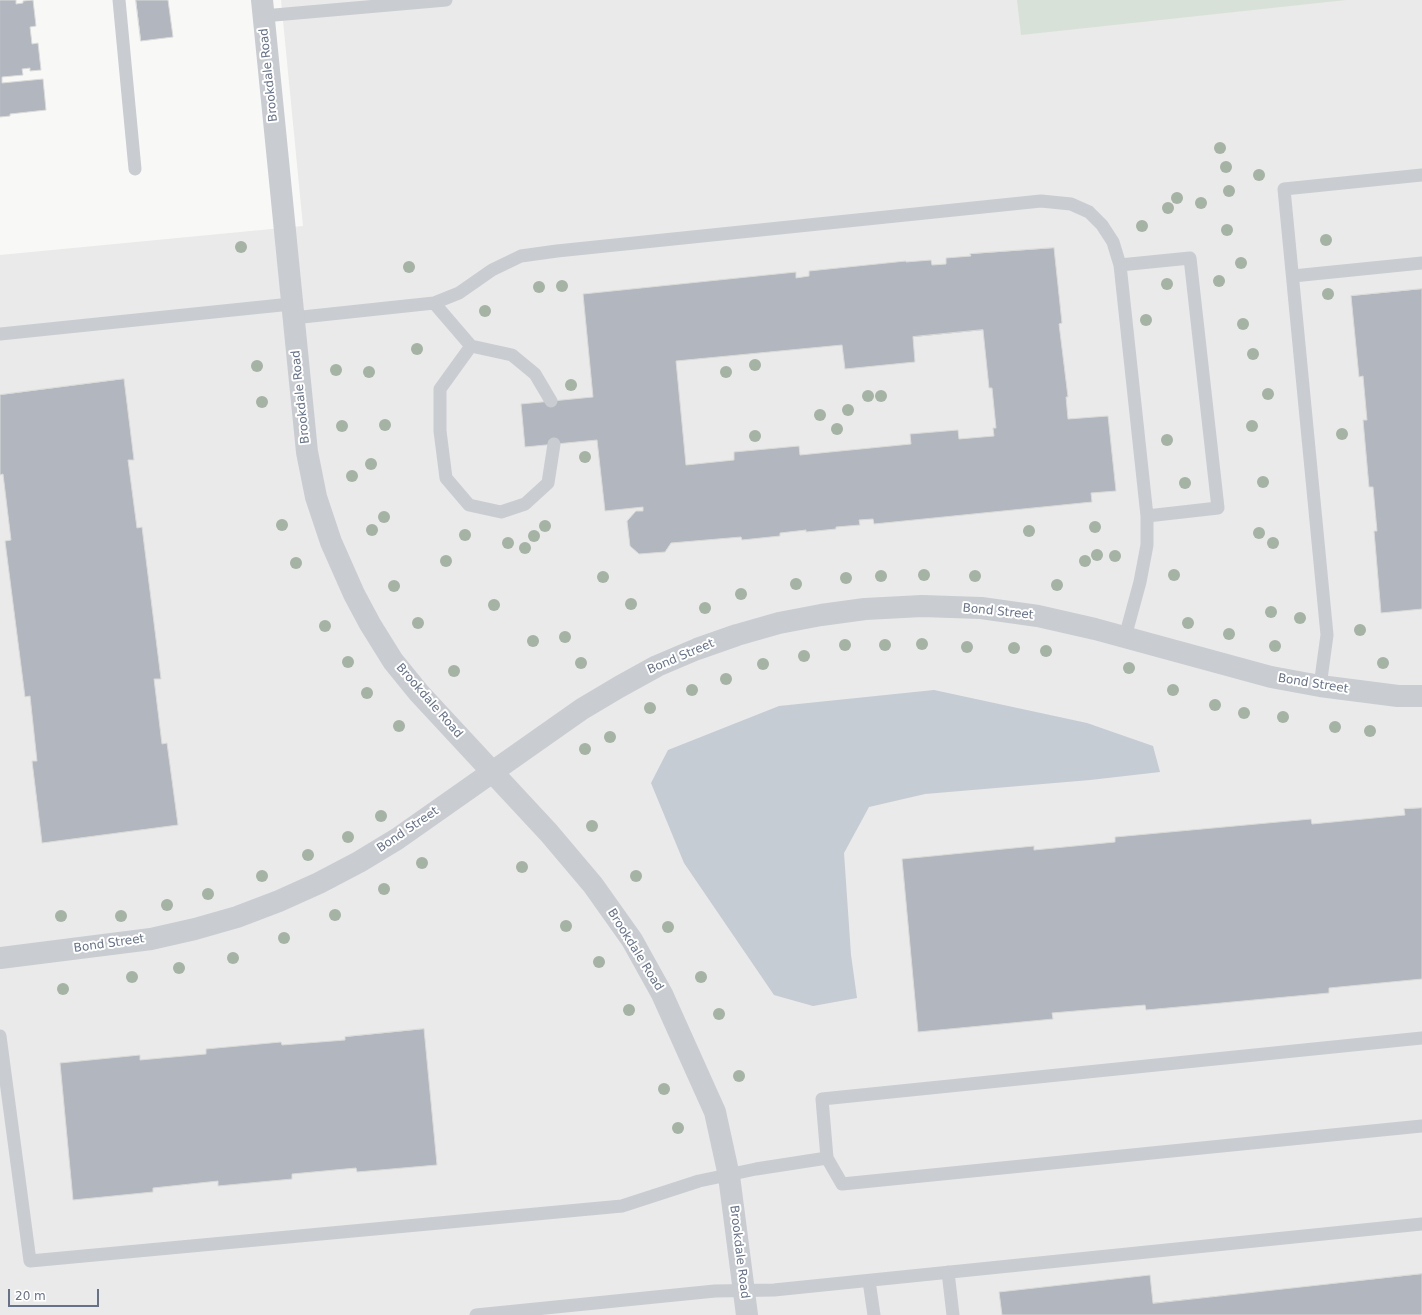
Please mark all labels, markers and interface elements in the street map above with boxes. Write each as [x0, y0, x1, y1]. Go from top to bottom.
street label: Brookdale Road [257, 27, 281, 123]
street label: Brookdale Road [289, 349, 313, 445]
street label: Bond Street [962, 601, 1034, 623]
street label: Bond Street [645, 636, 717, 678]
street label: Brookdale Road [393, 661, 465, 741]
street label: Bond Street [1277, 671, 1349, 697]
street label: Bond Street [375, 804, 441, 856]
street label: Brookdale Road [604, 906, 666, 994]
street label: Bond Street [73, 932, 145, 956]
street label: Brookdale Road [726, 1204, 752, 1300]
scale bar [10, 1281, 101, 1307]
text: 20 m [15, 1289, 46, 1303]

